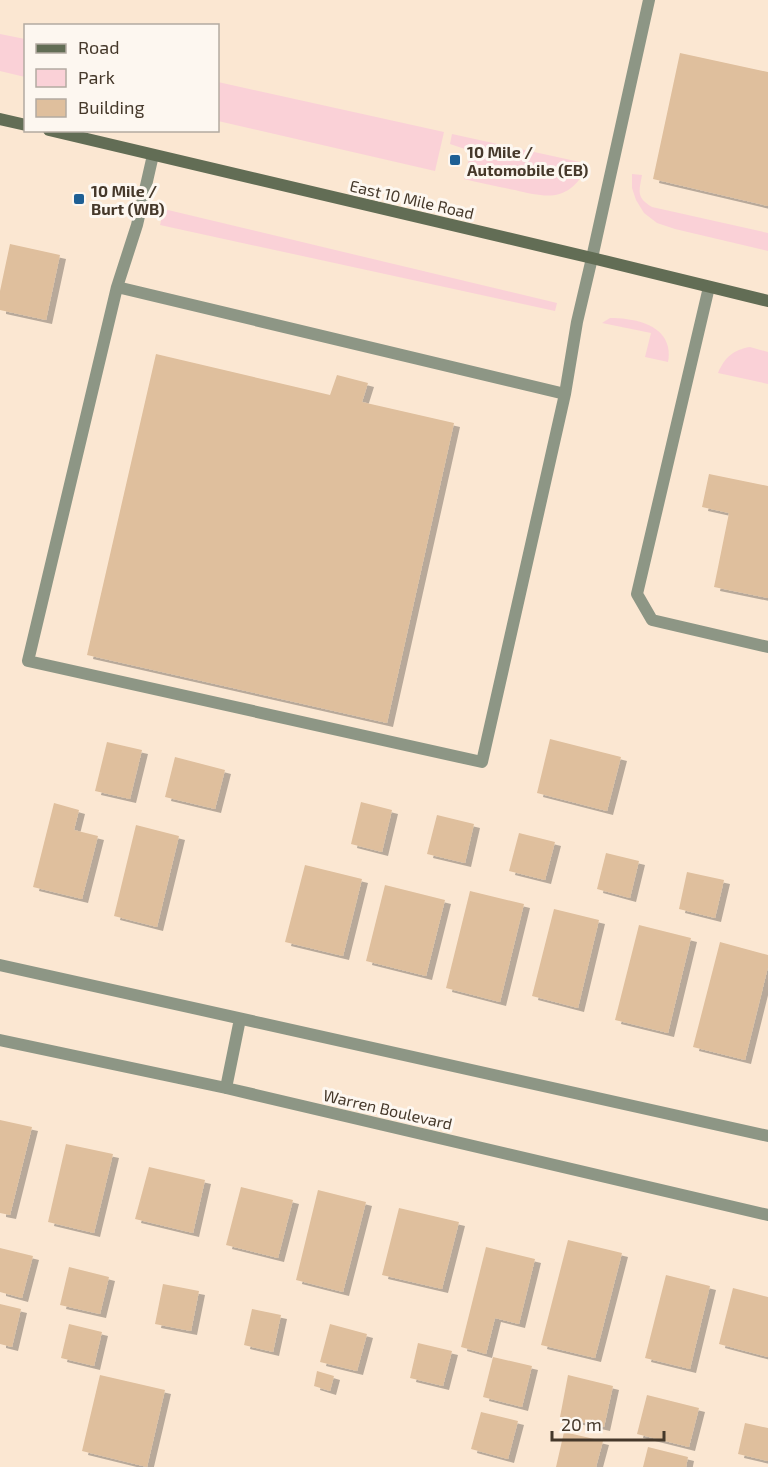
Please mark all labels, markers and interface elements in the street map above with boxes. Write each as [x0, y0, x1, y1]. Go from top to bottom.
legend [24, 24, 219, 132]
text: Road [78, 36, 119, 58]
text: Park [78, 66, 115, 88]
text: Building [78, 96, 145, 118]
place label: 10 Mile / Automobile (EB) [467, 142, 588, 179]
marker: 10 Mile / Automobile (EB) [448, 153, 462, 167]
street label: East 10 Mile Road [348, 175, 476, 223]
place label: 10 Mile / Burt (WB) [91, 181, 165, 218]
marker: 10 Mile / Burt (WB) [72, 192, 86, 206]
street label: Warren Boulevard [322, 1085, 454, 1133]
scale bar [552, 1404, 664, 1442]
text: 20 m [561, 1413, 602, 1435]

